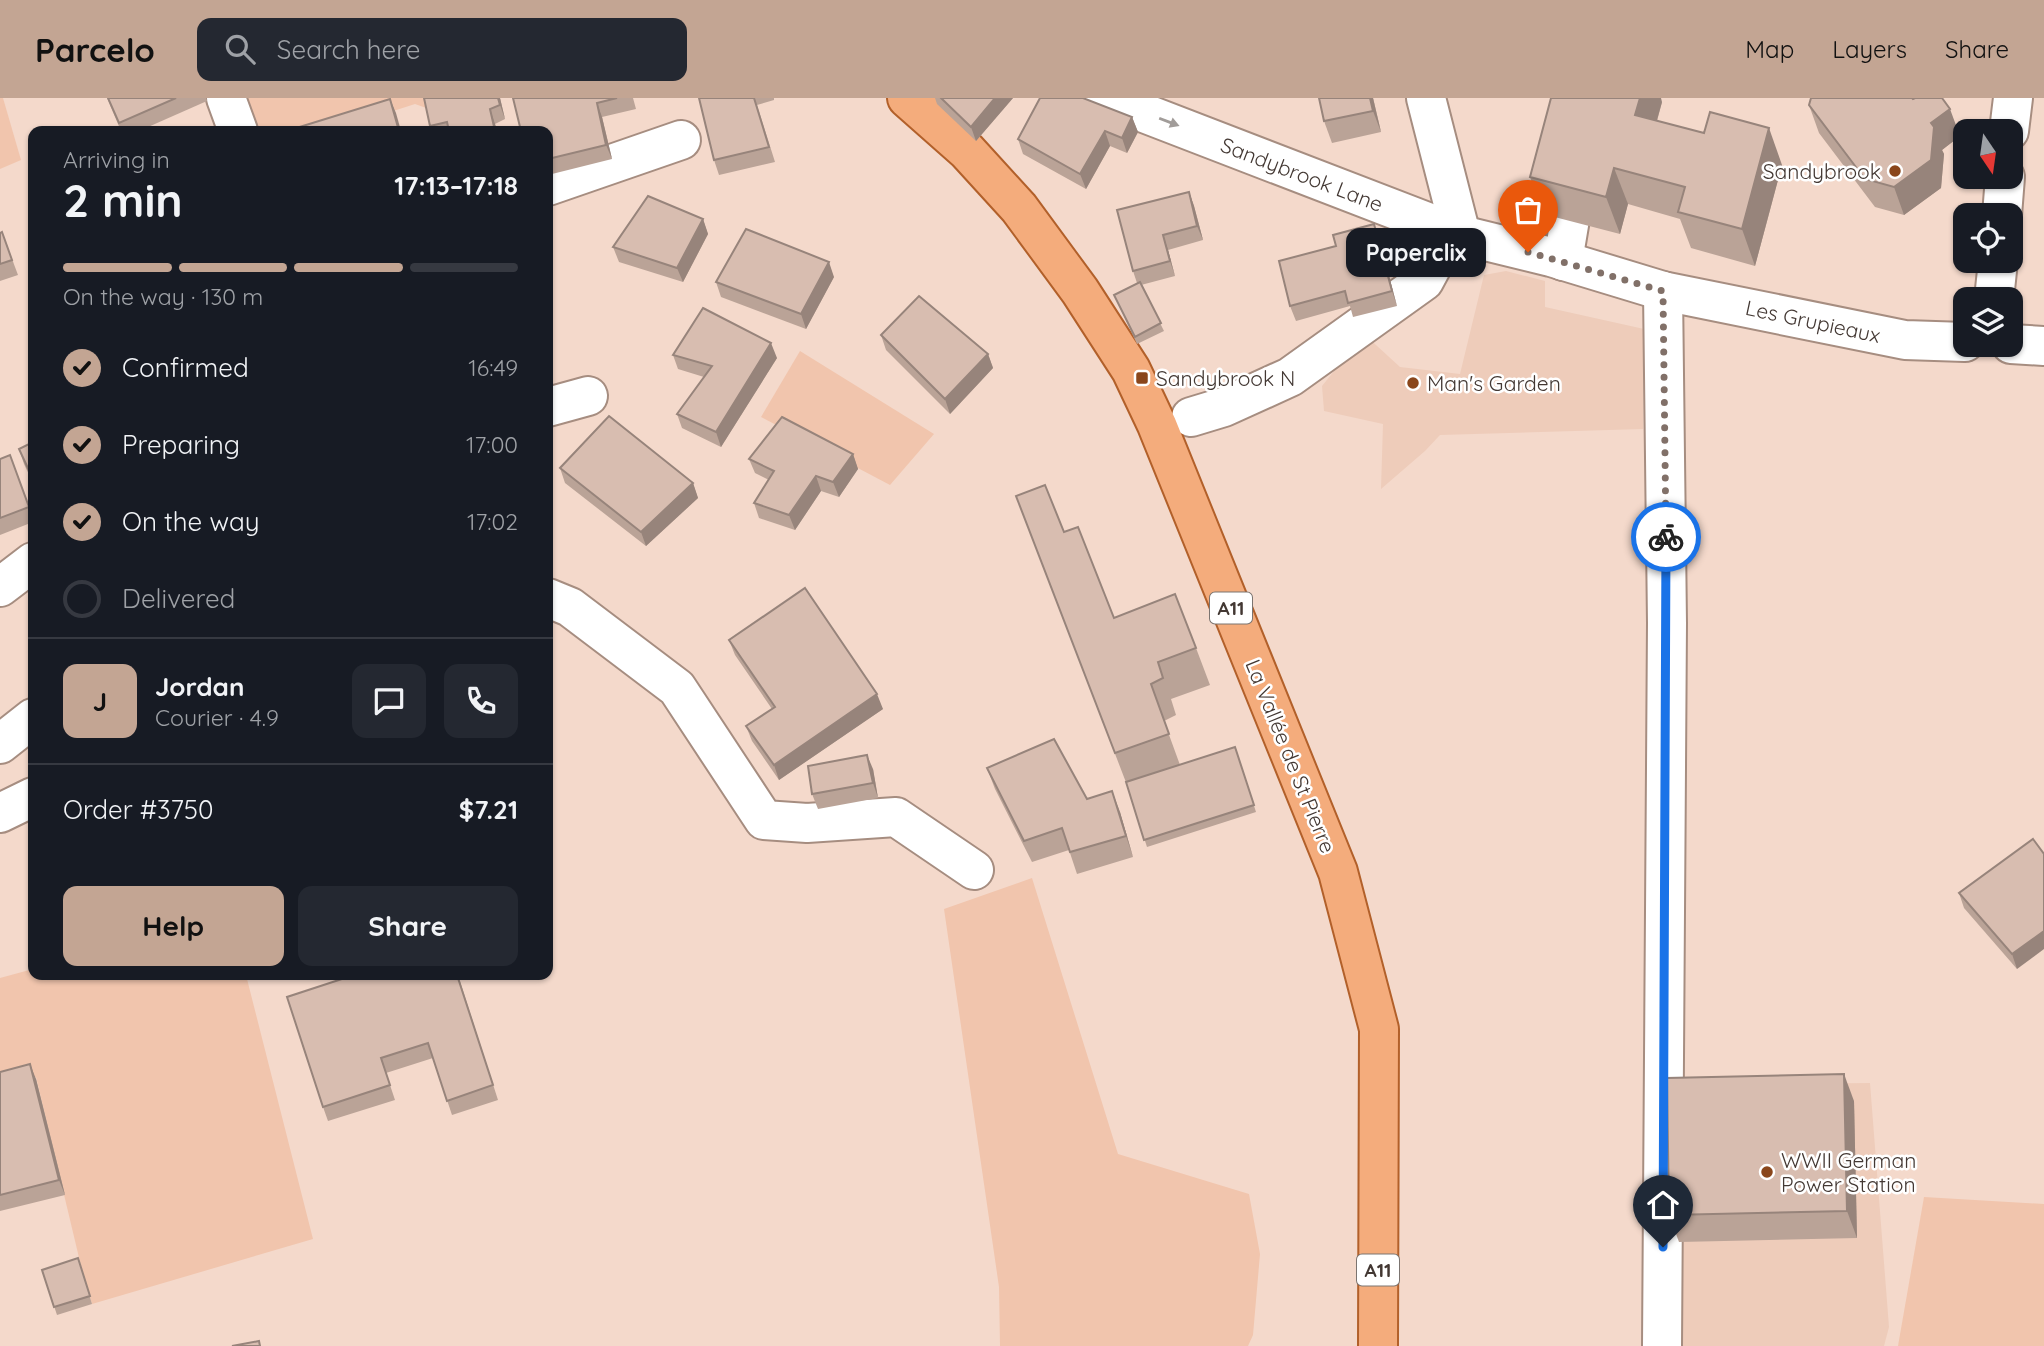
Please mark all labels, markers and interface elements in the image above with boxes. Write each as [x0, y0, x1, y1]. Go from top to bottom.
search box [197, 18, 687, 81]
text: Parcelo [35, 29, 155, 70]
icon: search [221, 30, 259, 68]
text: Search here [277, 33, 420, 66]
text: Map [1745, 34, 1794, 64]
text: Layers [1832, 34, 1907, 64]
text: Share [1945, 34, 2009, 64]
one-way arrow [1158, 117, 1179, 128]
north arrow [1953, 119, 2023, 189]
map controls [1953, 119, 2023, 357]
street label: Sandybrook Lane [1217, 131, 1387, 217]
text: Arriving in [63, 145, 170, 174]
place label: Sandybrook [1763, 158, 1881, 184]
marker: Sandybrook [1887, 163, 1903, 179]
text: 17:13–17:18 [394, 169, 518, 202]
text: 2 min [63, 171, 183, 229]
pin [1498, 180, 1558, 252]
icon: bag [1509, 191, 1547, 229]
button: locate [1953, 203, 2023, 273]
callout: Paperclix [1346, 228, 1486, 276]
text: Paperclix [1366, 238, 1466, 267]
text: On the way · 130 m [63, 282, 263, 311]
button: layers [1953, 287, 2023, 357]
street label: Les Grupieaux [1743, 294, 1883, 348]
icon: check [63, 349, 101, 387]
text: Confirmed [122, 351, 249, 384]
text: 16:49 [468, 353, 518, 382]
place label: Sandybrook N [1156, 365, 1295, 391]
marker: Sandybrook N [1134, 370, 1150, 386]
place label: Man's Garden [1427, 370, 1561, 396]
marker: Man's Garden [1405, 375, 1421, 391]
icon: check [63, 426, 101, 464]
text: Preparing [122, 428, 240, 461]
text: 17:00 [466, 430, 518, 459]
courier [1631, 502, 1701, 572]
icon: check [63, 503, 101, 541]
text: On the way [122, 505, 260, 538]
text: 17:02 [467, 507, 518, 536]
icon: bike [1647, 518, 1685, 556]
text: Delivered [122, 582, 235, 615]
road number: A11 [1210, 593, 1252, 624]
street label: La Vallée de St Pierre [1240, 655, 1342, 857]
button: chat [352, 664, 426, 738]
button: phone [444, 664, 518, 738]
text: Jordan [155, 670, 244, 703]
text: J [93, 685, 107, 718]
text: Courier · 4.9 [155, 703, 279, 732]
text: Order #3750 [63, 793, 214, 826]
text: $7.21 [459, 793, 518, 826]
button: Help [63, 886, 284, 966]
button: Share [298, 886, 518, 966]
place label: WWII German Power Station [1781, 1147, 1916, 1197]
marker: WWII German Power Station [1759, 1164, 1775, 1180]
pin [1633, 1175, 1693, 1247]
icon: home [1644, 1186, 1682, 1224]
road number: A11 [1357, 1254, 1399, 1286]

